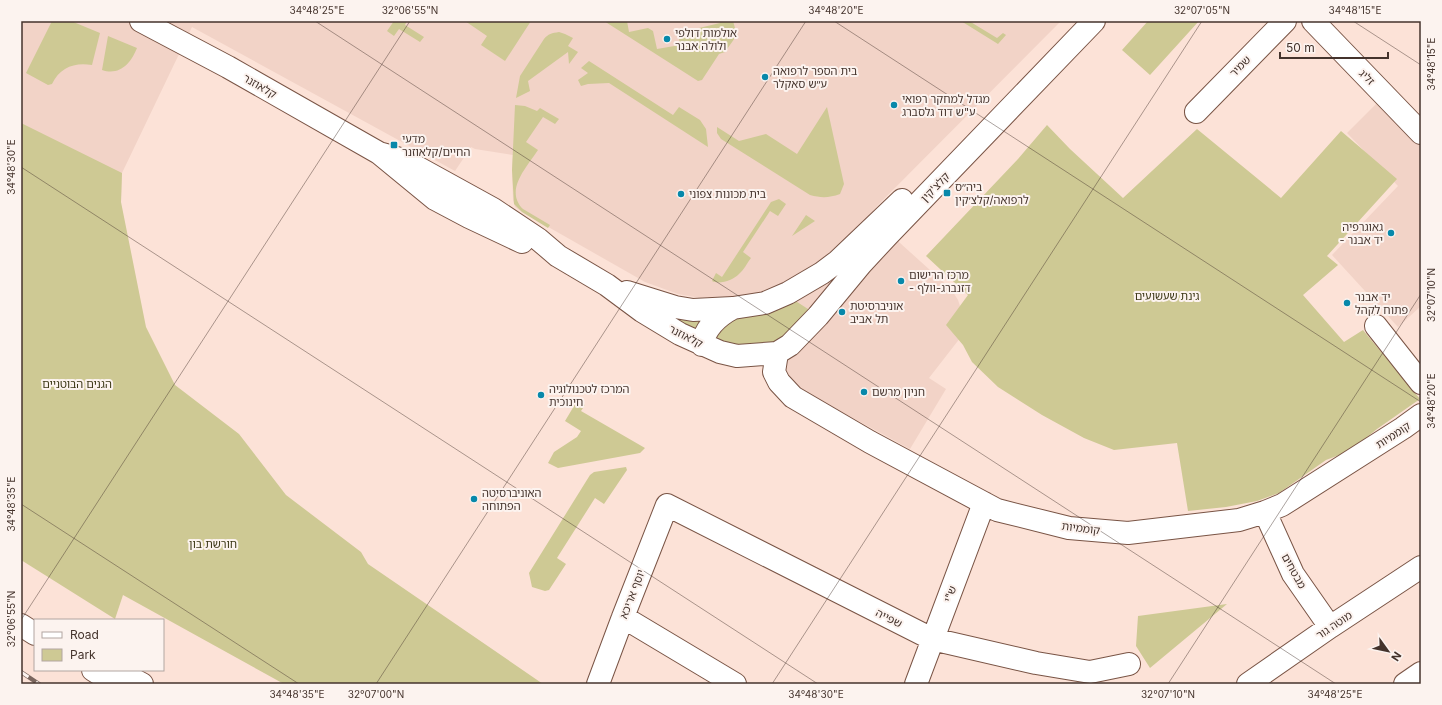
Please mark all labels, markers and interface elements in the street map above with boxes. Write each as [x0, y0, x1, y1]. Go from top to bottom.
text: 34°48'25"E [289, 4, 345, 16]
text: 32°06'55"N [382, 4, 438, 16]
text: 34°48'20"E [808, 4, 864, 16]
text: 32°07'05"N [1174, 4, 1230, 16]
text: 34°48'15"E [1328, 4, 1382, 16]
place label: אולמות דולפי ולולה אבנר [675, 26, 737, 53]
marker: אולמות דולפי ולולה אבנר [662, 34, 672, 44]
scale bar [1280, 34, 1388, 60]
text: 34°48'15"E [1425, 37, 1437, 91]
text: 50 m [1286, 40, 1315, 55]
street label: שמיר [1227, 52, 1253, 80]
place label: בית הספר לרפואה ע״ש סאקלר [773, 64, 857, 91]
street label: זליג [1356, 66, 1378, 88]
street label: קלאוזנר [241, 71, 279, 101]
marker: בית הספר לרפואה ע״ש סאקלר [760, 72, 770, 82]
place label: מגדל למחקר רפואי ע"ש דוד גלסברג [902, 92, 990, 119]
marker: מגדל למחקר רפואי ע"ש דוד גלסברג [889, 100, 899, 110]
place label: מדעי החיים/קלאוזנר [402, 132, 470, 159]
text: 34°48'30"E [5, 139, 17, 195]
marker: מדעי החיים/קלאוזנר [389, 140, 399, 150]
street label: קלצ'קין [918, 169, 953, 205]
place label: ביה״ס לרפואה/קלצ׳קין [955, 180, 1029, 207]
place label: בית מכונות צפוני [689, 187, 766, 201]
marker: ביה״ס לרפואה/קלצ׳קין [942, 188, 952, 198]
marker: בית מכונות צפוני [676, 189, 686, 199]
place label: גאוגרפיה - יד אבנר [1339, 220, 1383, 247]
marker: גאוגרפיה - יד אבנר [1386, 228, 1396, 238]
place label: מרכז הרישום - דזנברג-וולף [909, 268, 971, 295]
text: 32°07'10"N [1425, 268, 1437, 322]
marker: מרכז הרישום - דזנברג-וולף [896, 276, 906, 286]
park label: גינת שעשועים [1135, 289, 1199, 303]
place label: יד אבנר פתוח לקהל [1355, 290, 1408, 317]
marker: יד אבנר פתוח לקהל [1342, 298, 1352, 308]
place label: אוניברסיטת תל אביב [850, 299, 903, 326]
marker: אוניברסיטת תל אביב [837, 307, 847, 317]
street label: קלאוזנר [667, 321, 706, 351]
text: 34°48'20"E [1425, 373, 1437, 429]
park label: הגנים הבוטניים [42, 377, 112, 391]
place label: המרכז לטכנולוגיה חינוכית [549, 382, 630, 409]
place label: חניון מרשם [872, 385, 925, 399]
marker: חניון מרשם [859, 387, 869, 397]
marker: המרכז לטכנולוגיה חינוכית [536, 390, 546, 400]
street label: קוממיות [1373, 419, 1413, 451]
text: 34°48'35"E [5, 476, 17, 532]
place label: האוניברסיטה הפתוחה [482, 486, 542, 513]
marker: האוניברסיטה הפתוחה [469, 494, 479, 504]
street label: קוממיות [1061, 519, 1101, 537]
park label: חורשת בון [189, 537, 237, 551]
street label: מבטחים [1279, 551, 1309, 591]
street label: יוסף אריכא [616, 567, 648, 621]
street label: ש"י [941, 584, 959, 604]
text: 32°06'55"N [5, 591, 17, 647]
street label: שפייה [873, 605, 905, 631]
street label: מוטה גור [1313, 608, 1355, 642]
legend [34, 619, 164, 671]
text: Road [70, 627, 99, 642]
north arrow [1368, 631, 1408, 671]
text: Park [70, 647, 96, 662]
text: N [1388, 649, 1405, 664]
text: 34°48'35"E [269, 688, 325, 700]
text: 32°07'00"N [348, 688, 404, 700]
text: 34°48'30"E [788, 688, 844, 700]
text: 32°07'10"N [1141, 688, 1195, 700]
text: 34°48'25"E [1307, 688, 1363, 700]

